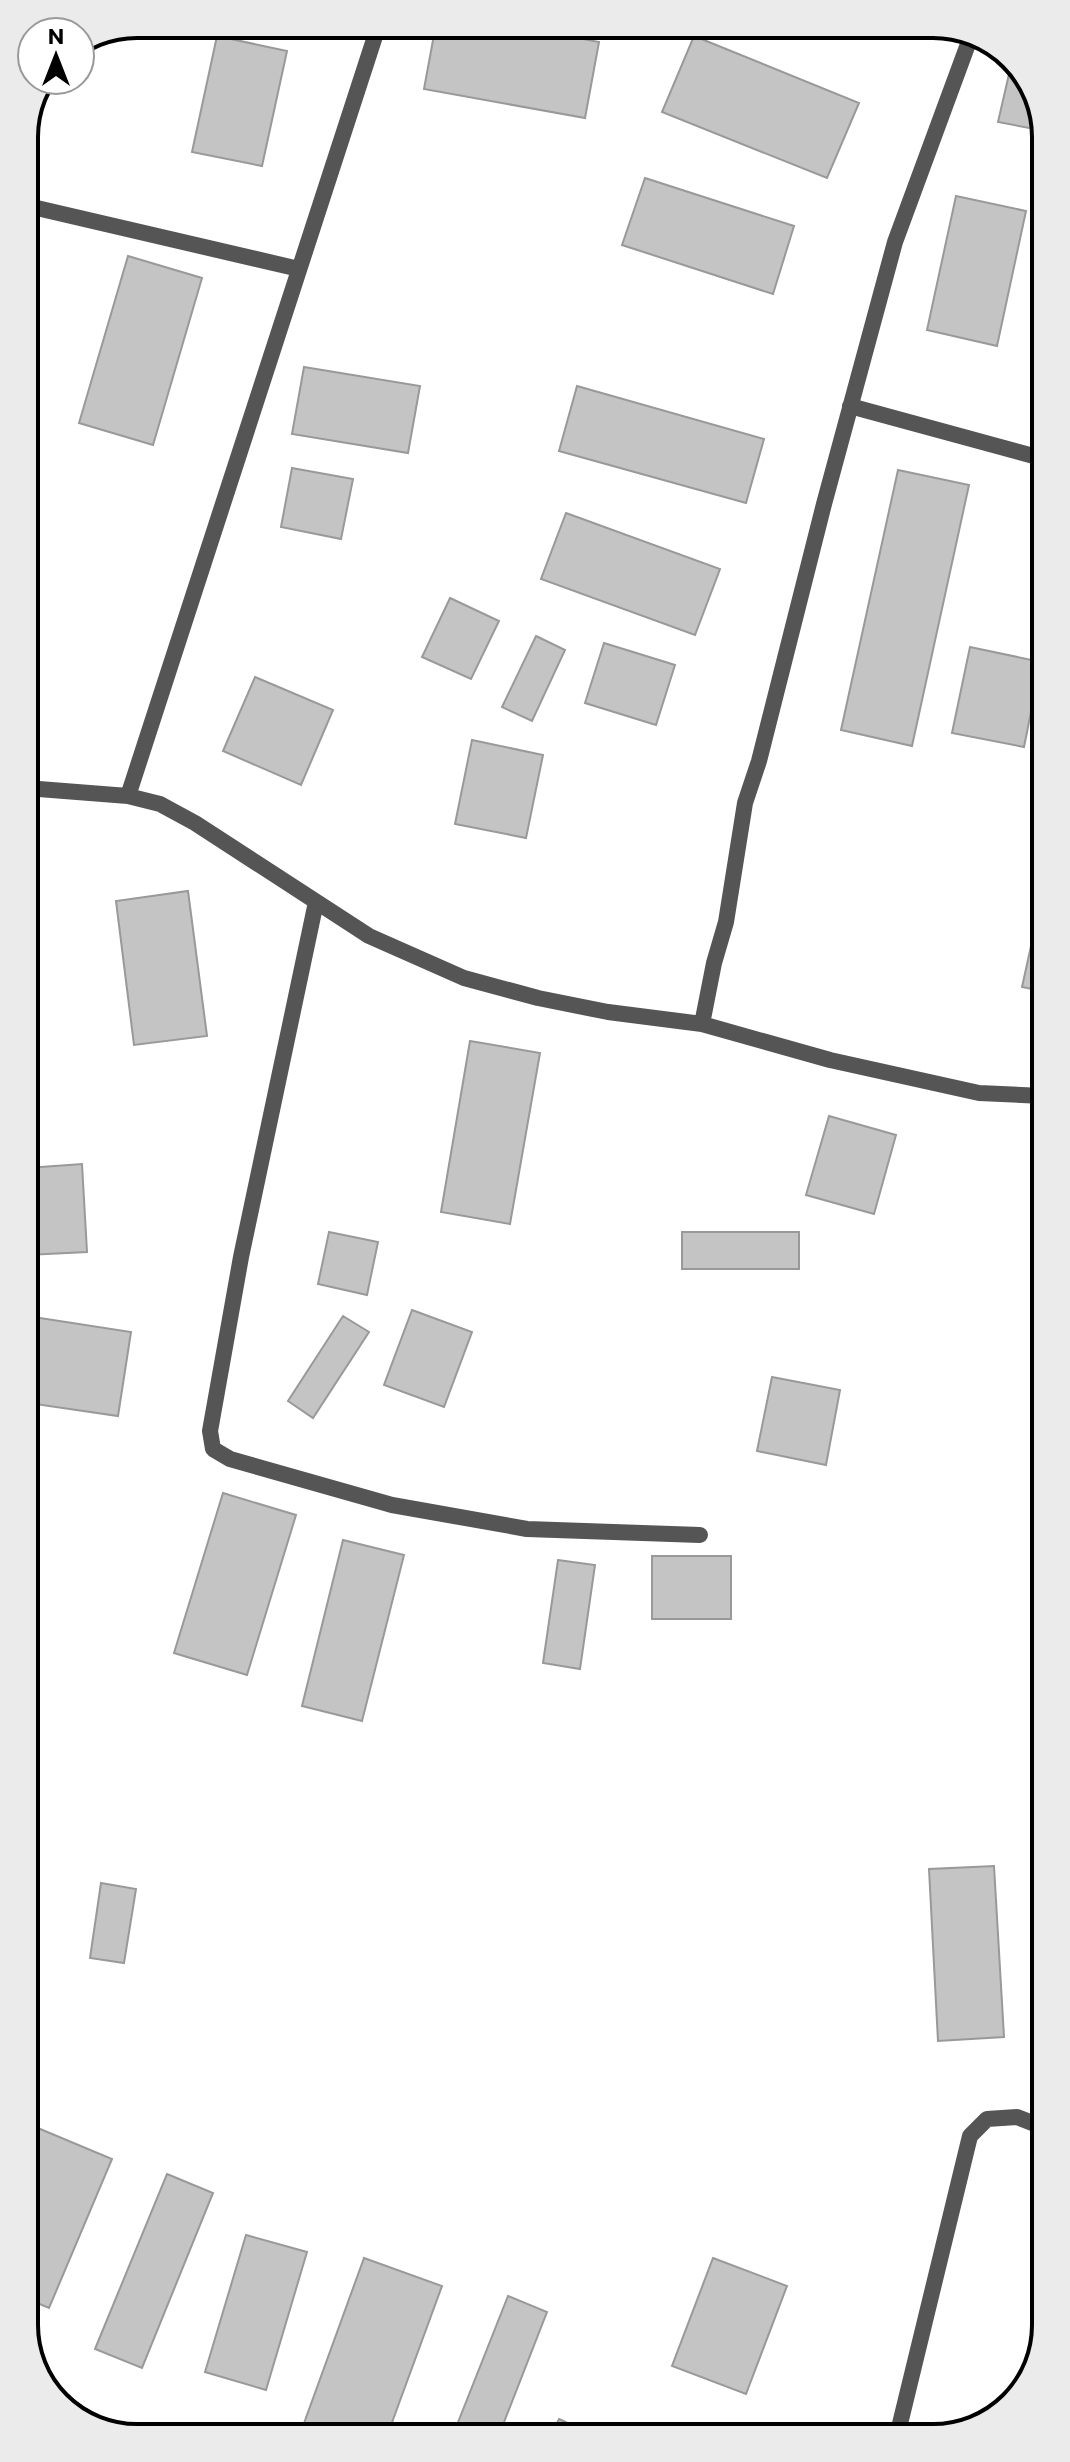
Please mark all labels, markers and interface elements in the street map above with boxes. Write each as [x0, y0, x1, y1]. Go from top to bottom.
north arrow [16, 16, 96, 96]
text: N [48, 22, 64, 49]

